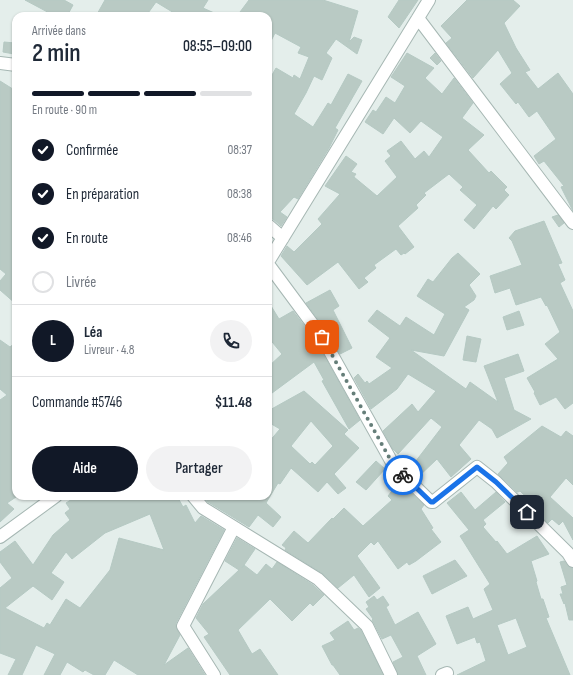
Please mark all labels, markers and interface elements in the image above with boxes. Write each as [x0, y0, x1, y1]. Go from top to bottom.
text: Arrivée dans [32, 23, 86, 39]
text: 08:55–09:00 [183, 37, 252, 56]
text: 2 min [32, 38, 81, 69]
text: En route · 90 m [32, 102, 97, 118]
icon: check [32, 139, 54, 161]
text: Confirmée [66, 141, 118, 160]
text: 08:37 [227, 142, 252, 158]
icon: check [32, 183, 54, 205]
text: En préparation [66, 185, 139, 204]
text: 08:38 [227, 186, 252, 202]
icon: check [32, 227, 54, 249]
text: En route [66, 229, 108, 248]
text: 08:46 [227, 230, 252, 246]
text: Livrée [66, 273, 96, 292]
button: phone [210, 320, 252, 362]
pin [305, 320, 339, 354]
text: Léa [84, 323, 102, 342]
icon: bag [311, 326, 333, 348]
text: L [50, 331, 56, 350]
text: Livreur · 4.8 [84, 342, 134, 358]
text: Commande #5746 [32, 393, 122, 412]
text: $11.48 [215, 393, 252, 412]
button: Aide [32, 446, 138, 492]
button: Partager [146, 446, 252, 492]
courier [383, 455, 423, 495]
icon: bike [392, 464, 414, 486]
pin [510, 495, 544, 529]
icon: home [516, 501, 538, 523]

